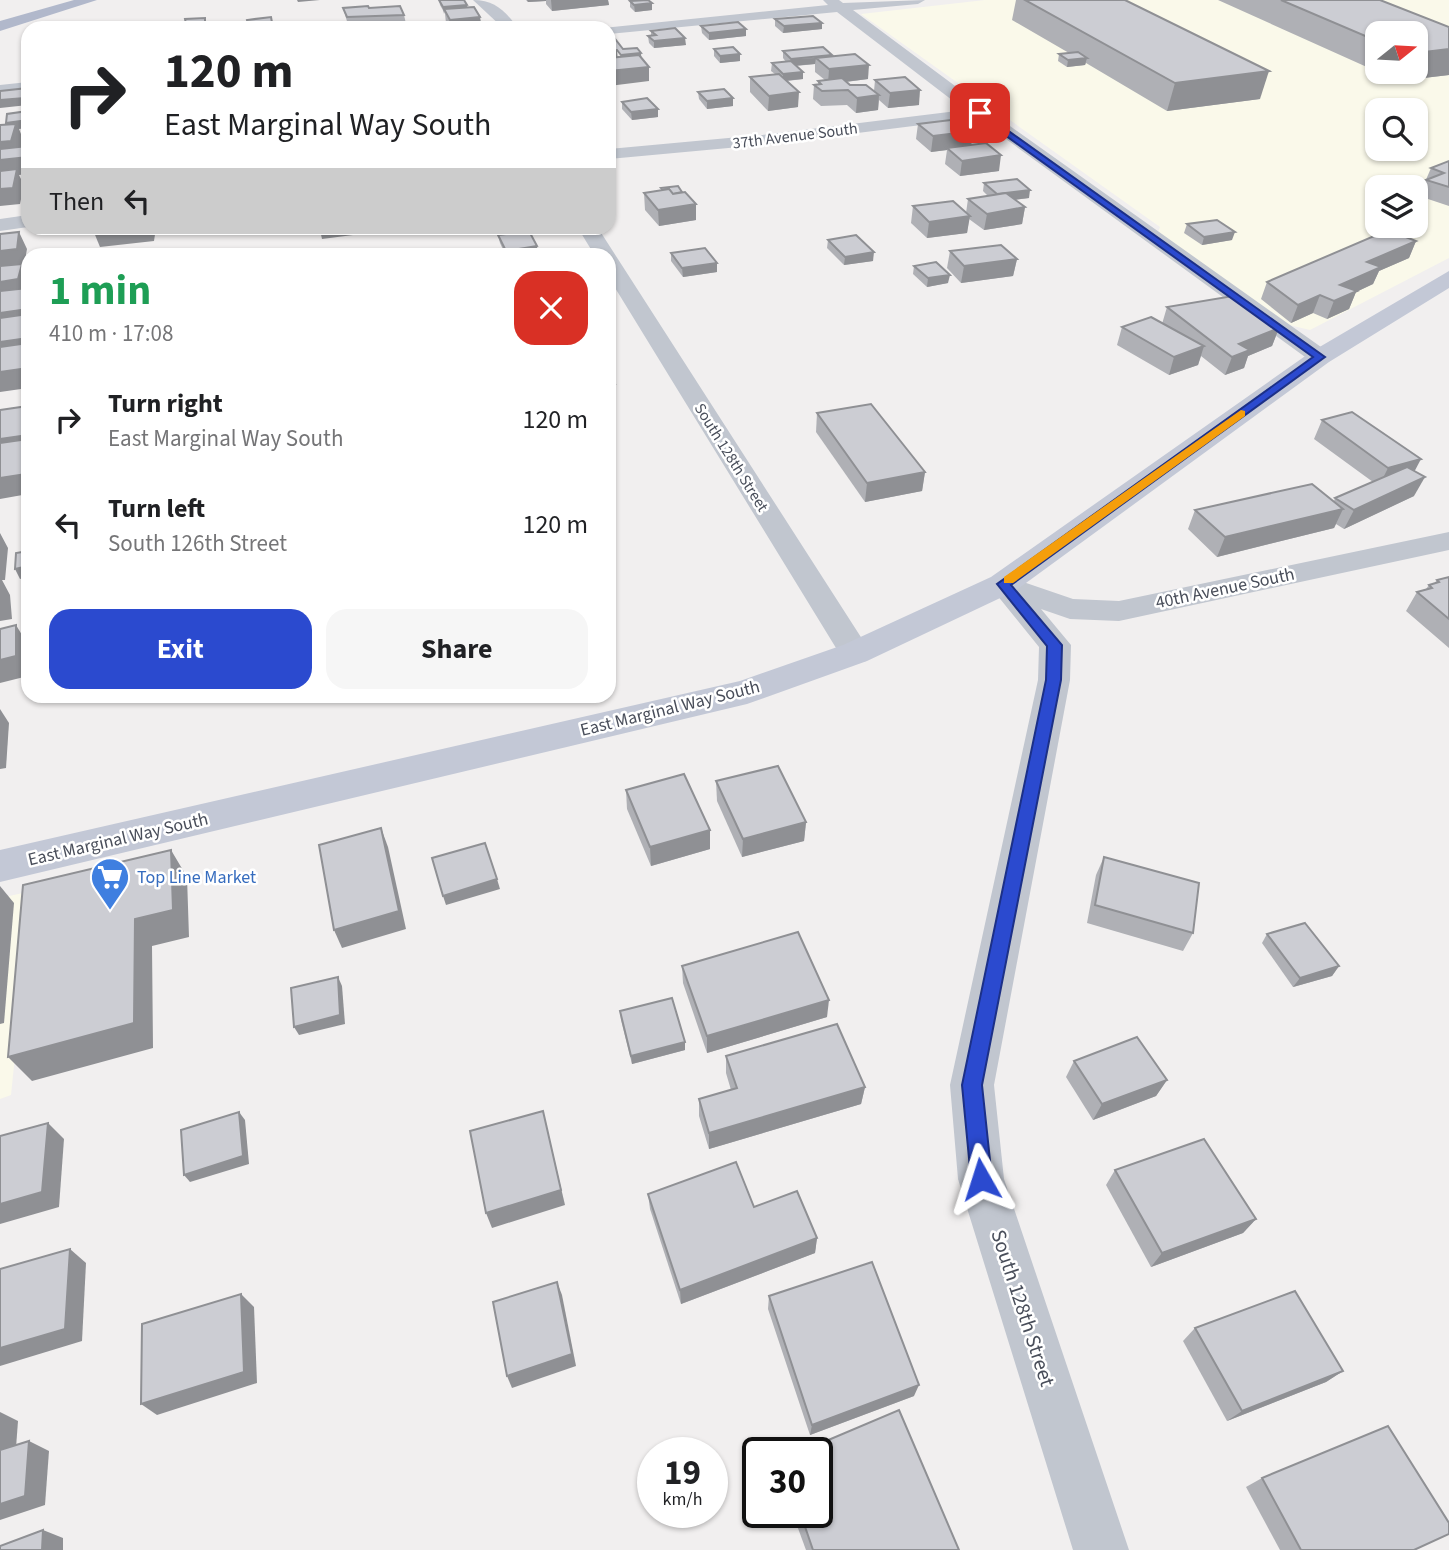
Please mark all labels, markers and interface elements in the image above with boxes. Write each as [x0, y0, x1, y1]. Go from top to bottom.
north arrow [1365, 21, 1428, 84]
map controls [1365, 21, 1428, 238]
text: 120 m [164, 37, 293, 107]
icon: right [49, 49, 140, 140]
pin [950, 83, 1010, 143]
icon: arrive [961, 94, 999, 132]
button: search [1365, 98, 1428, 161]
text: East Marginal Way South [164, 102, 492, 148]
street label: 37th Avenue South [731, 117, 859, 155]
button: layers [1365, 175, 1428, 238]
icon: left [118, 182, 156, 220]
text: Then [49, 183, 104, 220]
text: 1 min [49, 261, 151, 321]
button: close [514, 271, 588, 345]
text: 410 m · 17:08 [49, 317, 173, 350]
text: Turn right [108, 385, 223, 422]
street label: South 128th Street [689, 399, 774, 517]
icon: right [49, 401, 87, 439]
text: 120 m [522, 401, 588, 438]
text: East Marginal Way South [108, 422, 343, 455]
text: Turn left [108, 490, 205, 527]
icon: left [49, 506, 87, 544]
text: 120 m [522, 506, 588, 543]
text: South 126th Street [108, 527, 287, 560]
street label: 40th Avenue South [1153, 562, 1297, 615]
button: Exit [49, 609, 312, 689]
button: Share [326, 609, 588, 689]
street label: East Marginal Way South [578, 674, 763, 743]
street label: East Marginal Way South [26, 807, 211, 872]
supermarket icon: Top Line Market [89, 856, 131, 911]
place label: Top Line Market [137, 865, 256, 890]
position arrow [944, 1142, 1018, 1216]
street label: South 128th Street [983, 1226, 1063, 1390]
speed limit sign: 30 [742, 1437, 833, 1528]
text: 19 [664, 1448, 701, 1498]
text: km/h [663, 1487, 702, 1512]

